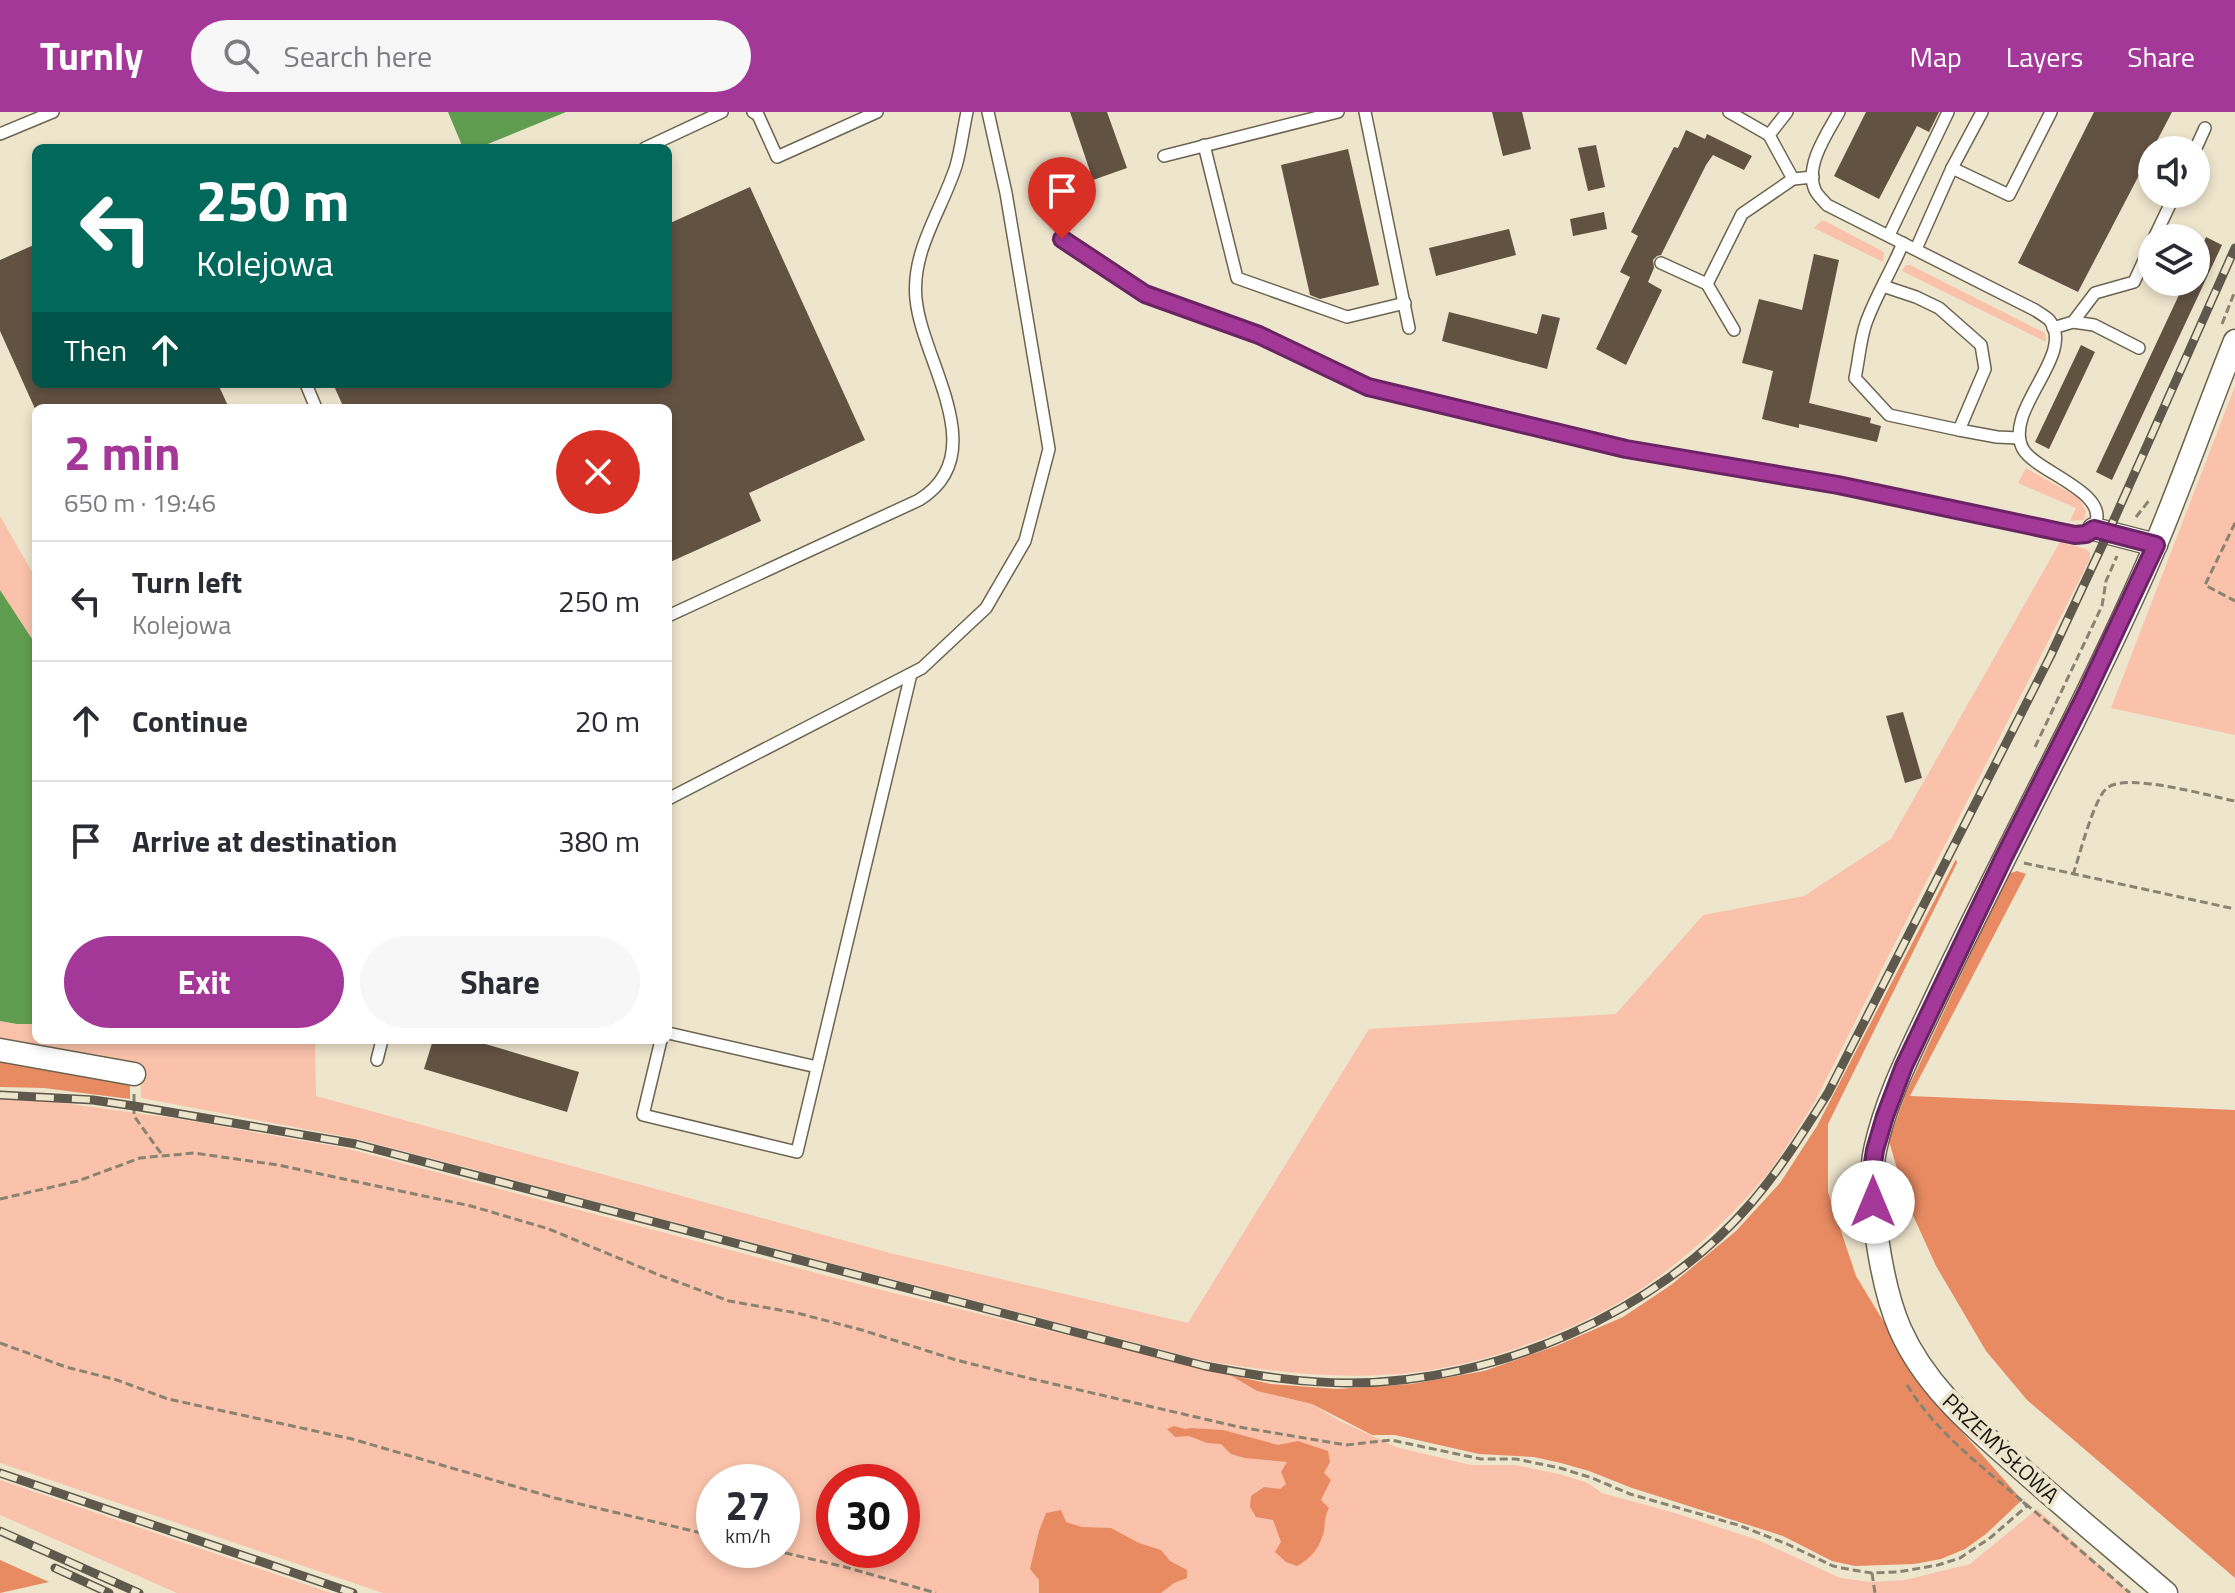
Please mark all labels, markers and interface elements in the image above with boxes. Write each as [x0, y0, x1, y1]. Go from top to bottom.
search box [191, 20, 751, 92]
text: Turnly [40, 27, 143, 85]
text: Search here [283, 33, 432, 79]
icon: search [219, 34, 263, 78]
text: Map [1909, 35, 1962, 78]
text: Layers [2006, 35, 2083, 78]
text: Share [2127, 35, 2195, 78]
map controls [2138, 136, 2210, 296]
button: sound [2138, 136, 2210, 208]
pin [1028, 157, 1096, 239]
text: 250 m [196, 158, 349, 243]
icon: arrive [1040, 169, 1084, 213]
icon: left [64, 176, 168, 280]
button: layers [2138, 224, 2210, 296]
text: Kolejowa [196, 235, 333, 290]
text: Then [64, 327, 127, 373]
icon: ahead [143, 328, 187, 372]
text: 2 min [64, 416, 181, 489]
button: close [556, 430, 640, 514]
text: 650 m · 19:46 [64, 483, 216, 522]
text: Turn left [132, 559, 242, 605]
text: 250 m [558, 578, 640, 624]
icon: left [64, 579, 108, 623]
text: Kolejowa [132, 605, 231, 644]
text: Continue [132, 698, 248, 744]
text: 20 m [575, 698, 640, 744]
icon: ahead [64, 699, 108, 743]
text: Arrive at destination [132, 818, 397, 864]
text: 380 m [558, 818, 640, 864]
icon: arrive [64, 819, 108, 863]
button: Exit [64, 936, 344, 1028]
button: Share [360, 936, 640, 1028]
position arrow [1831, 1160, 1915, 1244]
street label: PRZEMYSŁOWA [1935, 1385, 2067, 1511]
speed limit sign: 30 [816, 1464, 920, 1568]
text: 27 [726, 1475, 770, 1536]
text: km/h [725, 1520, 771, 1551]

